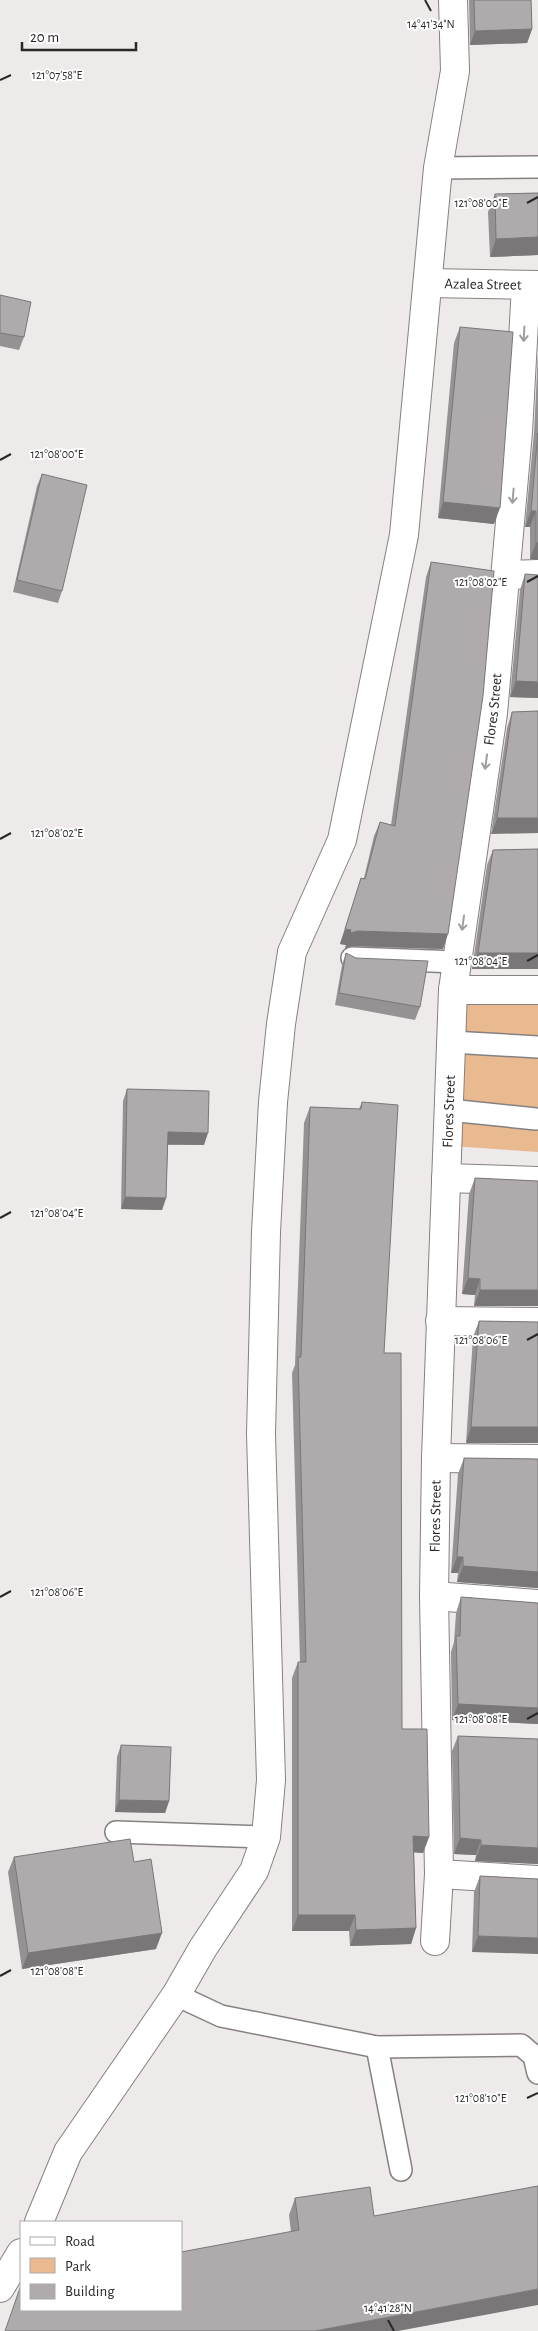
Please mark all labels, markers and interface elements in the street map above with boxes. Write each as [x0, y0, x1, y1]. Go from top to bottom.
text: 14°41'34"N [407, 18, 455, 30]
scale bar [22, 20, 136, 52]
text: 20 m [30, 30, 59, 45]
text: 121°07'58"E [32, 69, 82, 81]
text: 121°08'00"E [454, 197, 508, 209]
street label: Azalea Street [444, 276, 522, 293]
one-way arrow [519, 326, 528, 342]
text: 121°08'00"E [30, 448, 84, 460]
one-way arrow [508, 488, 518, 504]
text: 121°08'02"E [455, 576, 507, 588]
street label: Flores Street [481, 672, 505, 746]
one-way arrow [481, 754, 491, 770]
text: 121°08'02"E [31, 827, 83, 839]
one-way arrow [457, 915, 467, 931]
text: 121°08'04"E [455, 955, 507, 967]
street label: Flores Street [440, 1075, 458, 1148]
text: 121°08'04"E [31, 1207, 83, 1219]
text: 121°08'06"E [455, 1334, 507, 1346]
street label: Flores Street [428, 1480, 444, 1553]
text: 121°08'06"E [31, 1586, 83, 1598]
text: 121°08'08"E [455, 1713, 507, 1725]
text: 121°08'08"E [31, 1965, 83, 1977]
text: 121°08'10"E [456, 2092, 507, 2104]
legend [20, 2221, 182, 2311]
text: Road [65, 2234, 95, 2249]
text: Park [65, 2259, 91, 2274]
text: Building [65, 2284, 115, 2299]
text: 14°41'28"N [364, 2302, 412, 2314]

